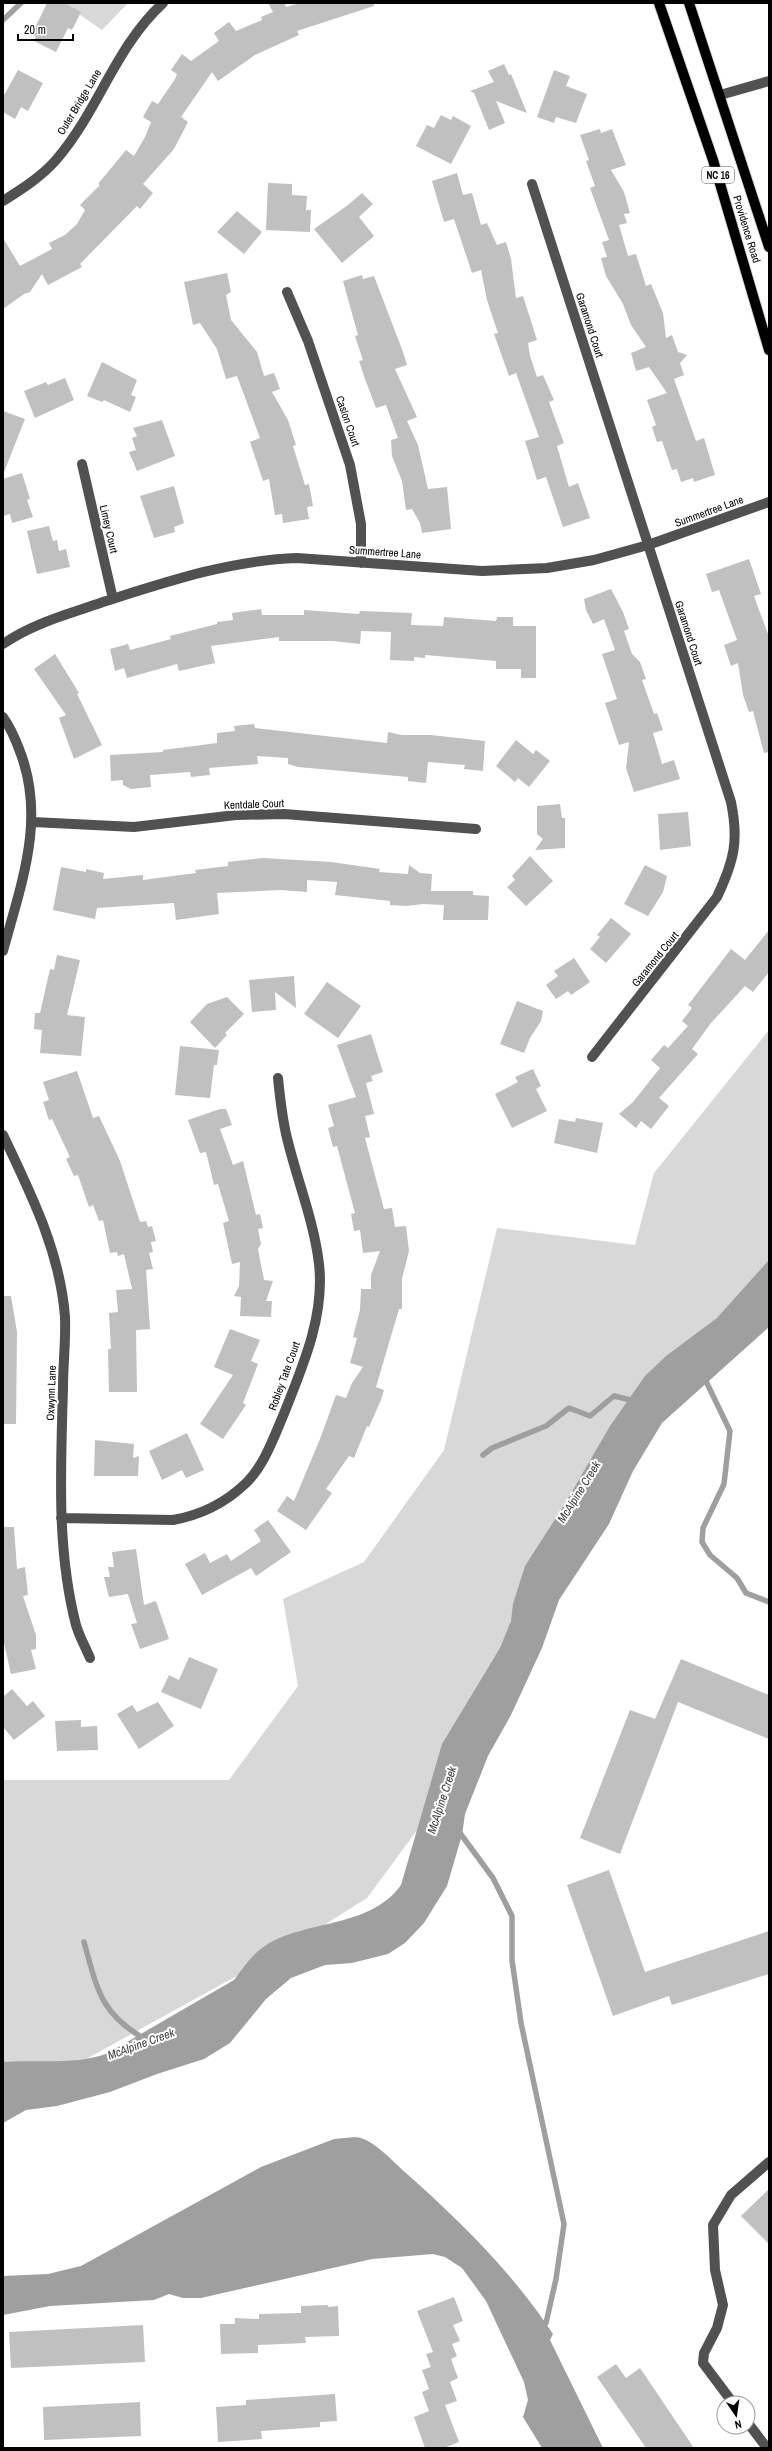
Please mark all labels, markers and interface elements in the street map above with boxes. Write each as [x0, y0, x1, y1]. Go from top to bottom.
scale bar [18, 16, 73, 42]
text: 20 m [24, 22, 46, 38]
street label: Outer Bridge Lane [54, 67, 104, 137]
road number: NC 16 [702, 167, 734, 183]
street label: Providence Road [730, 194, 764, 264]
street label: Garamond Court [573, 291, 607, 360]
street label: Caslon Court [333, 394, 363, 449]
street label: Summertree Lane [673, 492, 745, 530]
street label: Limey Court [97, 503, 121, 555]
street label: Summertree Lane [348, 542, 422, 562]
street label: Garamond Court [672, 599, 706, 668]
street label: Kentdale Court [224, 796, 285, 812]
street label: Garamond Court [628, 928, 682, 990]
street label: Robley Tate Court [265, 1339, 303, 1412]
street label: Oxwynn Lane [43, 1365, 59, 1421]
water label: McAlpine Creek [554, 1457, 605, 1526]
water label: McAlpine Creek [424, 1763, 461, 1836]
water label: McAlpine Creek [105, 2024, 178, 2063]
north arrow [716, 2395, 756, 2435]
text: N [734, 2417, 743, 2432]

